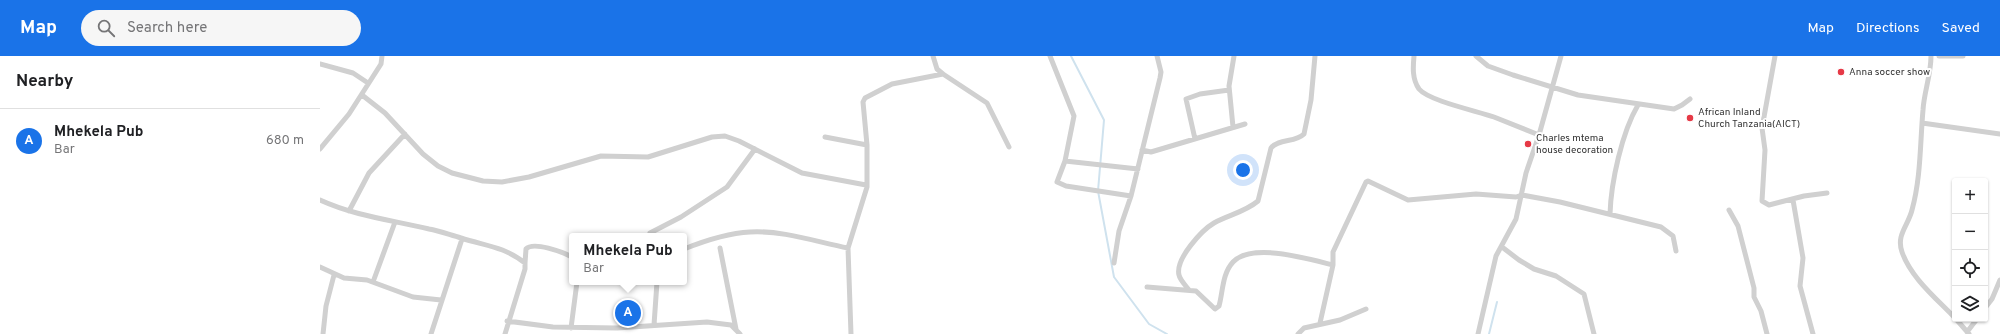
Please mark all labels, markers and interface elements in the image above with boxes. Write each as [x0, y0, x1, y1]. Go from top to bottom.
search box [81, 10, 361, 46]
text: Map [20, 16, 57, 40]
icon: search [95, 17, 117, 39]
text: Search here [127, 19, 207, 38]
text: Map [1808, 20, 1834, 37]
text: Directions [1856, 20, 1920, 37]
text: Saved [1942, 20, 1980, 37]
place label: Anna soccer show [1849, 66, 1930, 79]
marker: Anna soccer show [1836, 67, 1846, 77]
text: Nearby [16, 71, 73, 93]
place label: African Inland Church Tanzania(AICT) [1698, 106, 1800, 131]
marker: African Inland Church Tanzania(AICT) [1685, 113, 1695, 123]
text: Mhekela Pub [54, 123, 143, 142]
place label: Charles mtema house decoration [1536, 132, 1613, 157]
text: A [24, 133, 34, 149]
text: 680 m [266, 133, 304, 149]
marker: Charles mtema house decoration [1523, 139, 1533, 149]
text: Bar [54, 142, 75, 158]
your location [1233, 160, 1253, 180]
map controls [1952, 178, 1988, 322]
button: + [1952, 178, 1988, 214]
button: − [1952, 214, 1988, 250]
popup [569, 233, 687, 285]
text: Mhekela Pub [583, 242, 673, 261]
button: locate [1952, 250, 1988, 286]
text: Bar [583, 261, 604, 277]
button: layers [1952, 286, 1988, 322]
pin: A [615, 298, 641, 328]

